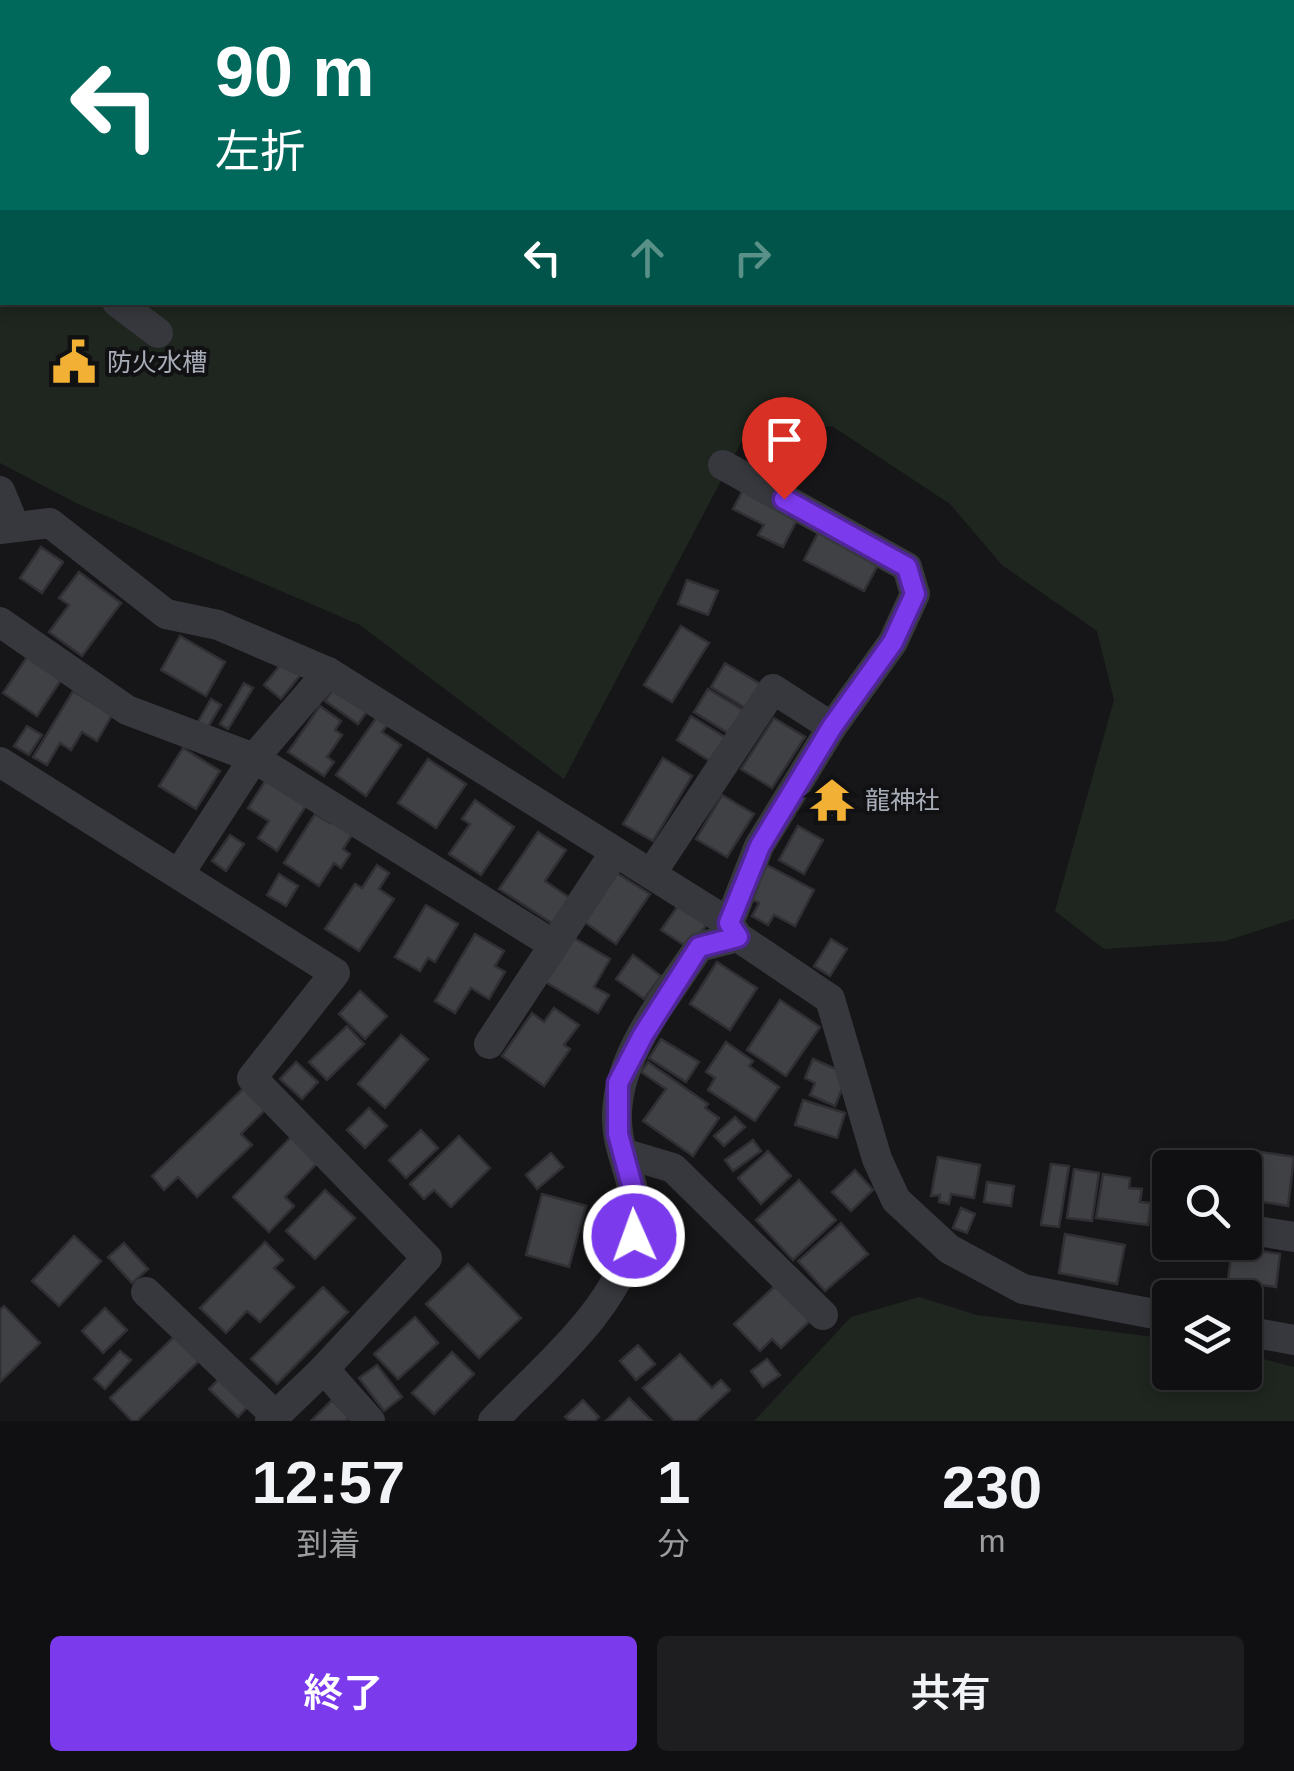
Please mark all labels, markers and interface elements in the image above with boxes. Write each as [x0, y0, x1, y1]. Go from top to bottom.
text: 90 m [215, 33, 375, 111]
icon: left [50, 40, 180, 170]
text: 左折 [215, 126, 305, 177]
icon: left [515, 230, 570, 285]
icon: ahead [620, 230, 675, 285]
icon: right [725, 230, 780, 285]
public building icon: 防火水槽 [50, 338, 98, 386]
place label: 防火水槽 [107, 348, 207, 376]
pin [742, 397, 827, 500]
icon: arrive [757, 412, 812, 467]
temple icon: 龍神社 [808, 776, 856, 824]
place label: 龍神社 [865, 786, 940, 814]
map controls [1152, 1150, 1262, 1390]
button: search [1152, 1150, 1262, 1260]
position arrow [582, 1184, 686, 1288]
button: layers [1152, 1280, 1262, 1390]
text: 12:57 [252, 1449, 405, 1516]
text: 1 [657, 1449, 690, 1516]
text: 230 [942, 1454, 1042, 1521]
text: m [979, 1523, 1005, 1559]
text: 到着 [296, 1526, 360, 1562]
text: 分 [658, 1526, 690, 1562]
button: 終了 [50, 1636, 637, 1751]
button: 共有 [657, 1636, 1244, 1751]

